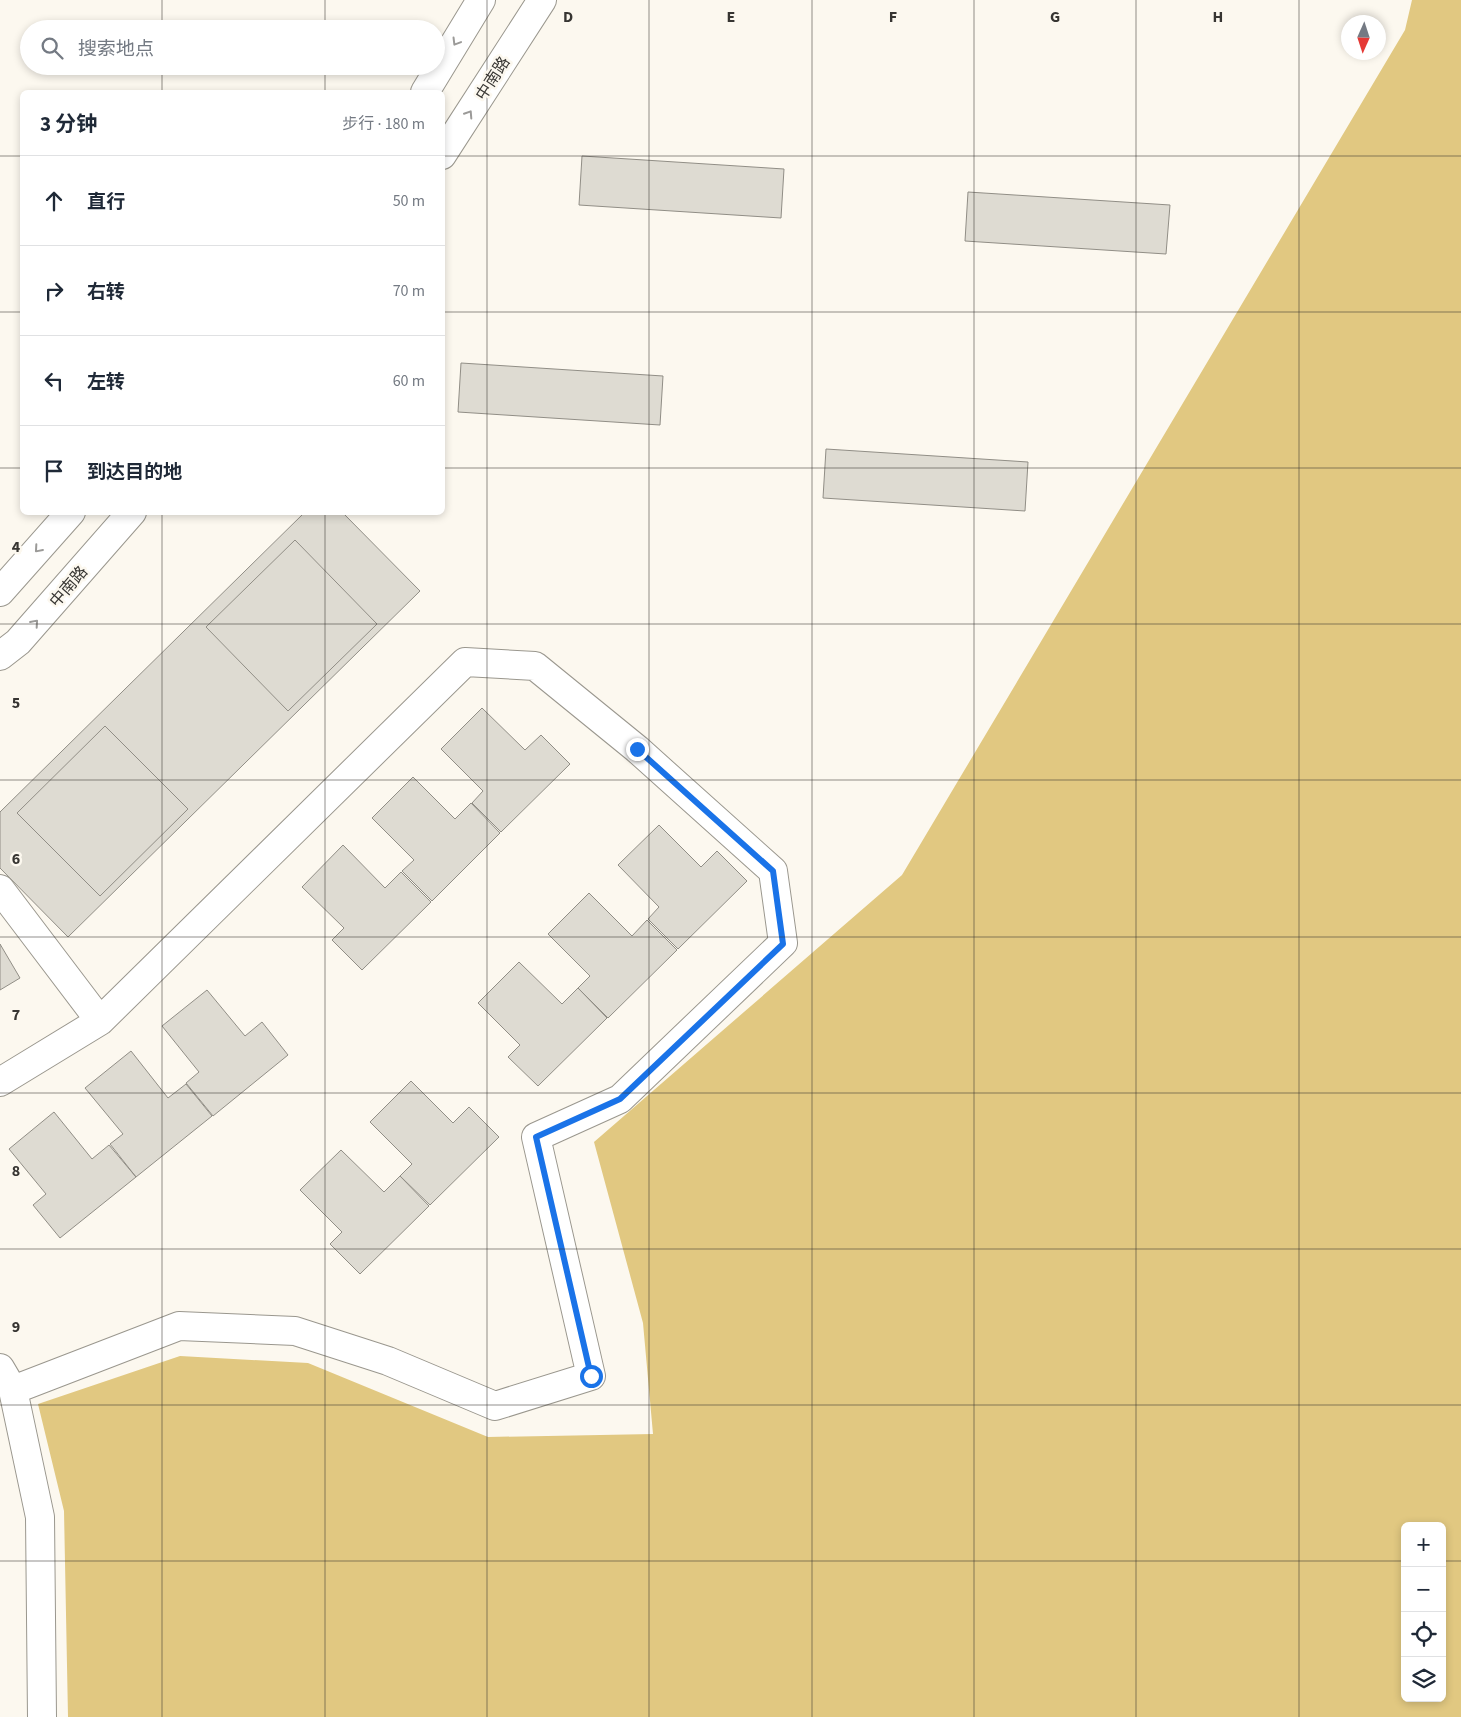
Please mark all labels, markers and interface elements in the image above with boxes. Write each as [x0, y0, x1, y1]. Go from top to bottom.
text: D [563, 6, 573, 28]
text: E [727, 6, 735, 28]
text: F [889, 6, 897, 28]
text: G [1050, 6, 1060, 28]
text: H [1213, 6, 1223, 28]
north arrow [1341, 15, 1386, 60]
search box [20, 20, 445, 75]
icon: search [38, 34, 66, 62]
text: 搜索地点 [78, 36, 154, 63]
one-way arrow [453, 36, 463, 45]
street label: 中南路 [471, 52, 515, 105]
text: 3 分钟 [40, 109, 97, 139]
one-way arrow [462, 111, 472, 120]
text: 步行 · 180 m [342, 113, 425, 135]
icon: ahead [40, 187, 68, 215]
text: 直行 [87, 189, 125, 216]
text: 50 m [393, 190, 425, 212]
icon: right [40, 277, 68, 305]
text: 右转 [87, 279, 125, 306]
text: 70 m [393, 280, 425, 302]
icon: left [40, 367, 68, 395]
text: 左转 [87, 369, 125, 396]
text: 60 m [393, 370, 425, 392]
icon: arrive [40, 457, 68, 485]
text: 到达目的地 [87, 459, 182, 486]
text: 4 [12, 536, 21, 558]
one-way arrow [36, 543, 44, 552]
street label: 中南路 [45, 561, 93, 612]
one-way arrow [29, 619, 38, 628]
text: 5 [12, 692, 20, 714]
route end [626, 738, 649, 761]
text: 6 [12, 848, 20, 870]
text: 7 [12, 1004, 20, 1026]
text: 8 [12, 1160, 20, 1182]
text: 9 [12, 1316, 20, 1338]
route start [580, 1365, 603, 1388]
map controls [1401, 1522, 1446, 1702]
button: + [1401, 1522, 1446, 1567]
button: − [1401, 1567, 1446, 1612]
button: locate [1401, 1612, 1446, 1657]
button: layers [1401, 1657, 1446, 1702]

